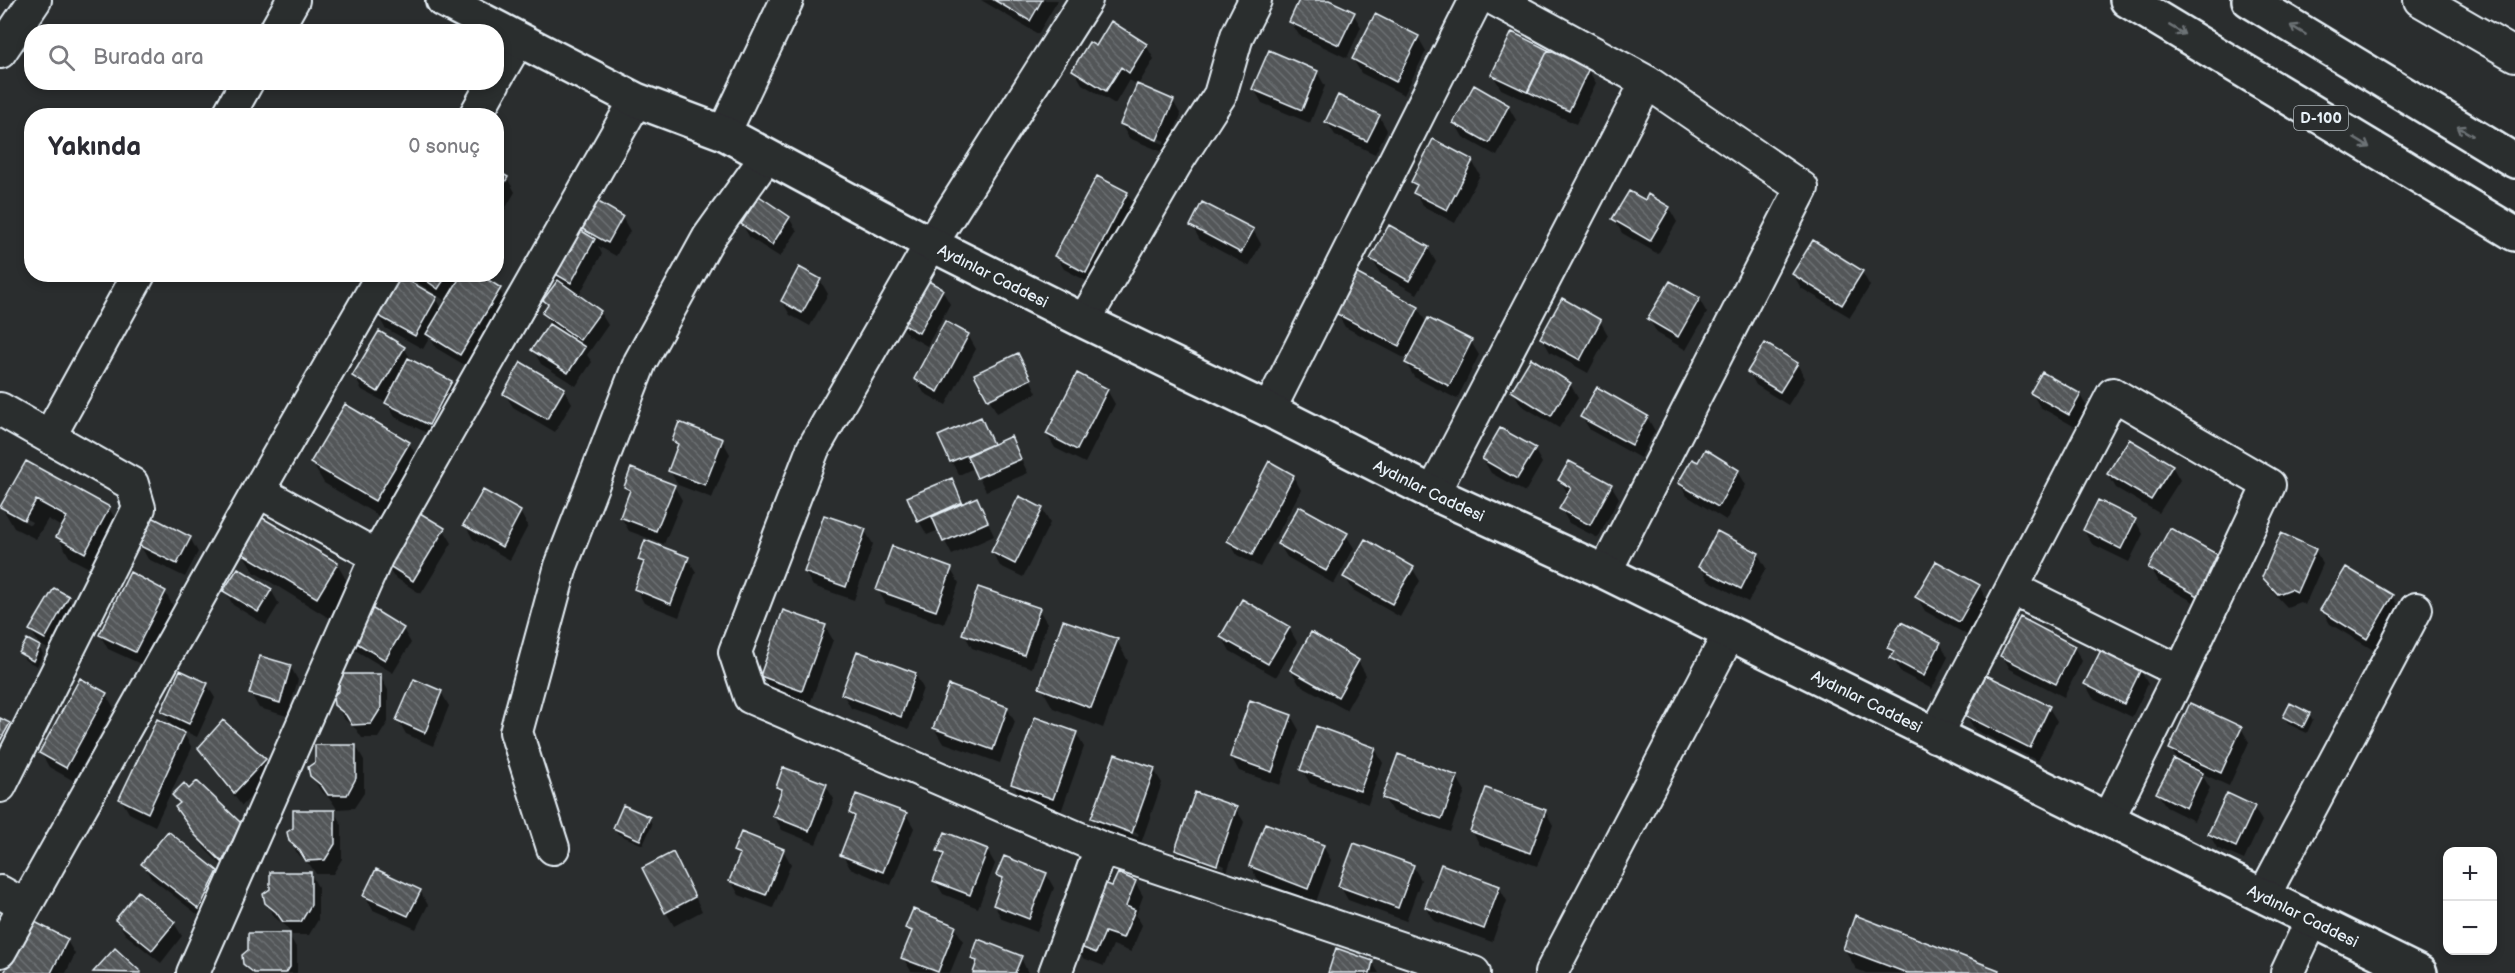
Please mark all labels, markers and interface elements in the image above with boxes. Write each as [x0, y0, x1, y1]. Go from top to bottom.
search box [24, 24, 504, 90]
one-way arrow [2290, 24, 2307, 36]
one-way arrow [2168, 25, 2185, 37]
icon: search [45, 41, 78, 74]
text: Burada ara [93, 44, 204, 71]
road number: D-100 [2294, 106, 2348, 130]
one-way arrow [2457, 125, 2474, 137]
text: Yakında [48, 132, 141, 163]
text: 0 sonuç [409, 135, 480, 159]
one-way arrow [2353, 137, 2370, 149]
street label: Aydınlar Caddesi [934, 241, 1051, 312]
street label: Aydınlar Caddesi [1370, 456, 1487, 526]
street label: Aydınlar Caddesi [1808, 667, 1925, 738]
map controls [2443, 847, 2497, 955]
button: + [2443, 847, 2497, 901]
street label: Aydınlar Caddesi [2244, 882, 2361, 952]
button: − [2443, 901, 2497, 955]

